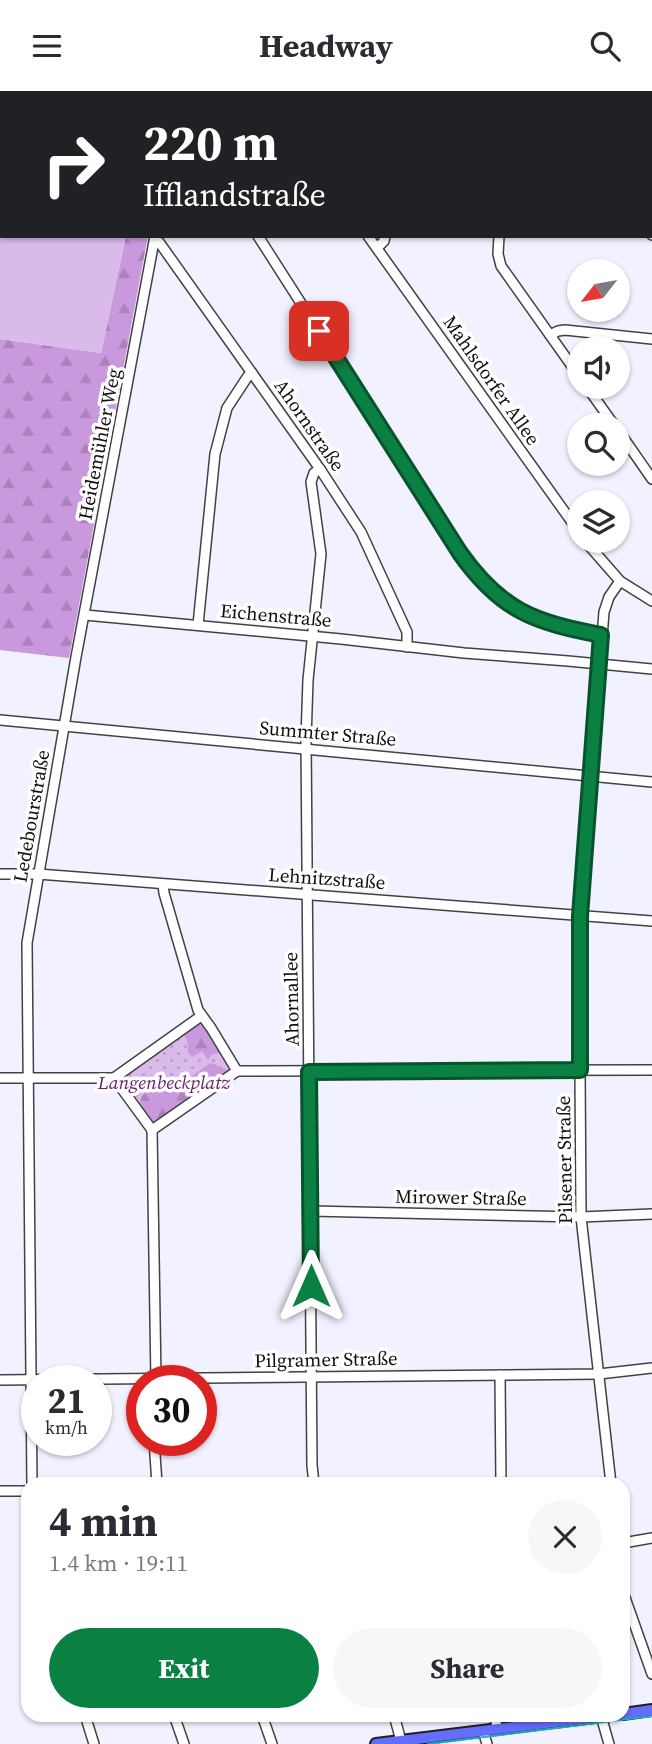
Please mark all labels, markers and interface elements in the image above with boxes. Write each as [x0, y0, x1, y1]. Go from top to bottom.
text: Headway [259, 24, 393, 68]
icon: menu [28, 27, 66, 65]
icon: search [586, 27, 624, 65]
text: 220 m [143, 109, 278, 176]
icon: right [28, 119, 119, 210]
text: Ifflandstraße [143, 173, 326, 217]
north arrow [567, 259, 630, 322]
map controls [567, 259, 630, 553]
pin [289, 301, 349, 361]
street label: Mahlsdorfer Allee [437, 310, 547, 450]
icon: arrive [300, 312, 338, 350]
button: sound [567, 336, 630, 399]
street label: Heidemühler Weg [72, 366, 126, 522]
street label: Ahornstraße [269, 374, 351, 476]
button: search [567, 413, 630, 476]
button: layers [567, 490, 630, 553]
street label: Eichenstraße [219, 597, 333, 633]
street label: Summter Straße [259, 714, 397, 752]
street label: Ledebourstraße [7, 748, 55, 884]
street label: Lehnitzstraße [268, 861, 386, 895]
street label: Ahornallee [277, 952, 305, 1046]
park label: Langenbeckplatz [97, 1069, 231, 1095]
street label: Pilsener Straße [550, 1096, 578, 1224]
street label: Mirower Straße [395, 1183, 527, 1211]
position arrow [274, 1249, 348, 1323]
street label: Pilgramer Straße [254, 1345, 398, 1373]
speed limit sign: 30 [126, 1365, 217, 1456]
text: 21 [48, 1377, 85, 1425]
text: km/h [45, 1415, 88, 1440]
text: 4 min [49, 1492, 158, 1550]
button: close [528, 1500, 602, 1574]
text: 1.4 km · 19:11 [49, 1547, 188, 1579]
button: Exit [49, 1628, 319, 1708]
button: Share [333, 1628, 602, 1708]

